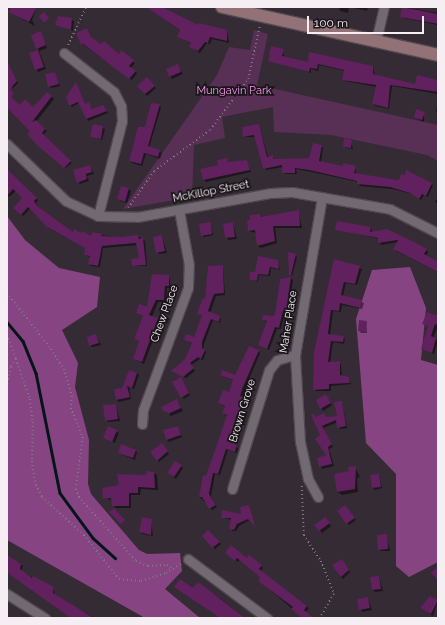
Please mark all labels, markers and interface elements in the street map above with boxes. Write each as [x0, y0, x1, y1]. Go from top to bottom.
scale bar [309, 8, 426, 34]
text: 100 m [314, 16, 348, 30]
park label: Mungavin Park [196, 84, 272, 98]
street label: McKillop Street [172, 178, 250, 206]
street label: Chew Place [148, 283, 182, 345]
street label: Maher Place [278, 290, 300, 354]
street label: Brown Grove [227, 378, 259, 444]

